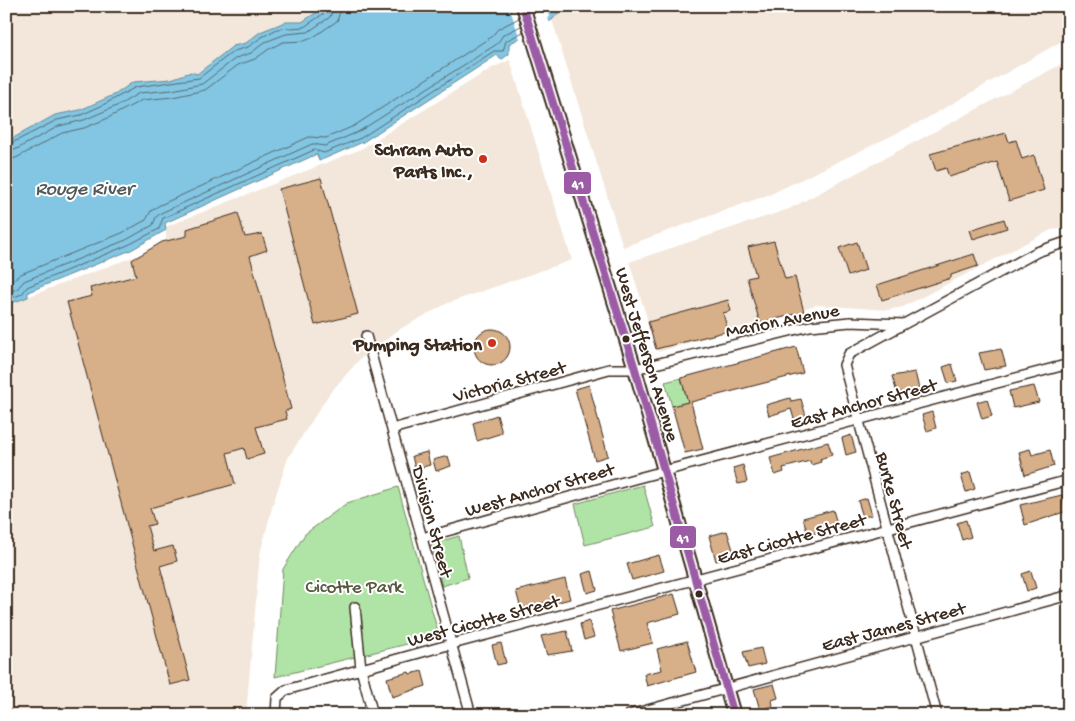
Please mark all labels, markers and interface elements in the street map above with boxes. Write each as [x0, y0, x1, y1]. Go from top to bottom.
place label: Schram Auto Parts Inc., [375, 140, 473, 185]
marker: Schram Auto Parts Inc., [477, 153, 489, 165]
line badge: 41 [563, 171, 592, 195]
text: 41 [571, 177, 584, 194]
water label: Rouge River [35, 179, 137, 202]
street label: West Jefferson Avenue [608, 265, 683, 445]
street label: Marion Avenue [724, 300, 842, 345]
unlabelled marker [621, 334, 631, 344]
place label: Pumping Station [352, 335, 483, 358]
marker: Pumping Station [486, 337, 498, 349]
street label: Victoria Street [450, 357, 571, 410]
street label: East Anchor Street [788, 374, 942, 436]
street label: Burke Street [868, 449, 917, 554]
street label: West Anchor Street [463, 458, 619, 524]
street label: Division Street [404, 462, 457, 582]
street label: East Cicotte Street [715, 509, 871, 571]
line badge: 41 [669, 525, 697, 549]
text: 41 [676, 531, 689, 548]
park label: Cicotte Park [306, 577, 404, 600]
unlabelled marker [694, 589, 704, 599]
street label: West Cicotte Street [405, 590, 565, 654]
street label: East James Street [820, 598, 970, 659]

